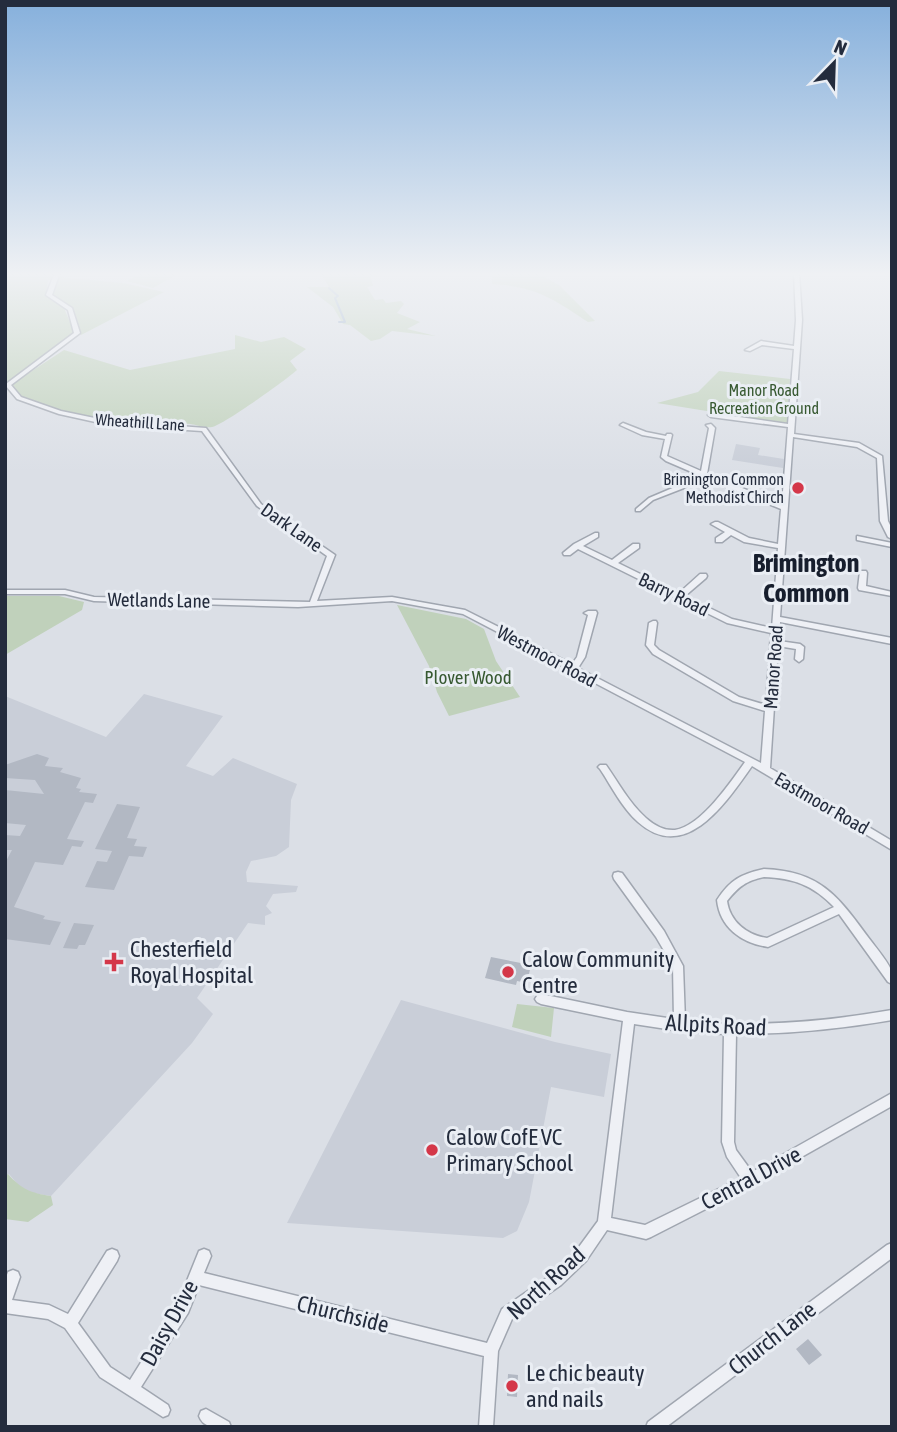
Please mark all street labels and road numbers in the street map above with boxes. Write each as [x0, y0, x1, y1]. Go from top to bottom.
street label: Wheathill Lane [95, 410, 185, 434]
street label: Dark Lane [257, 498, 327, 556]
street label: Barry Road [635, 568, 713, 620]
street label: Wetlands Lane [107, 588, 211, 612]
street label: Westmoor Road [493, 620, 601, 692]
street label: Manor Road [759, 624, 787, 710]
street label: Eastmoor Road [771, 767, 873, 839]
street label: Allpits Road [665, 1009, 767, 1041]
street label: Central Drive [697, 1141, 805, 1215]
street label: North Road [502, 1241, 590, 1325]
street label: Daisy Drive [135, 1275, 203, 1371]
street label: Churchside [294, 1290, 392, 1338]
street label: Church Lane [723, 1296, 821, 1380]

